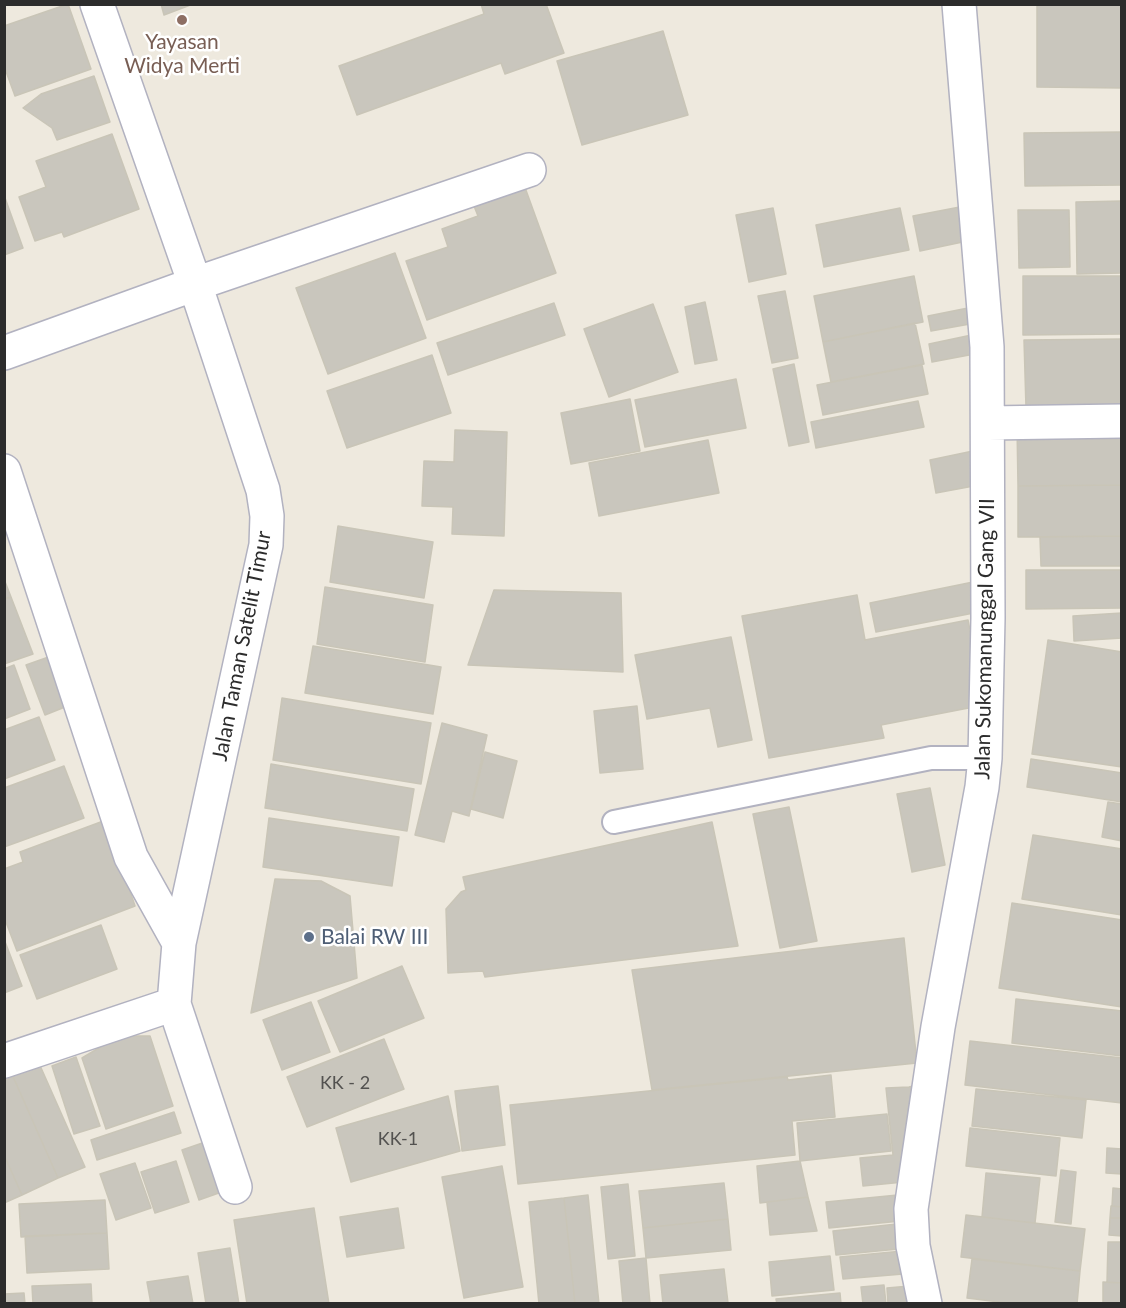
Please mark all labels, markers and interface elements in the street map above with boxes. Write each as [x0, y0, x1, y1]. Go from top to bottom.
marker: Yayasan Widya Merti [175, 13, 189, 27]
place label: Yayasan Widya Merti [124, 29, 240, 79]
street label: Jalan Sukomanunggal Gang VII [970, 498, 1000, 780]
street label: Jalan Taman Satelit Timur [207, 529, 277, 763]
place label: Balai RW III [321, 924, 428, 950]
marker: Balai RW III [302, 930, 316, 944]
house number: KK - 2 [320, 1072, 370, 1094]
house number: KK-1 [378, 1128, 418, 1150]

